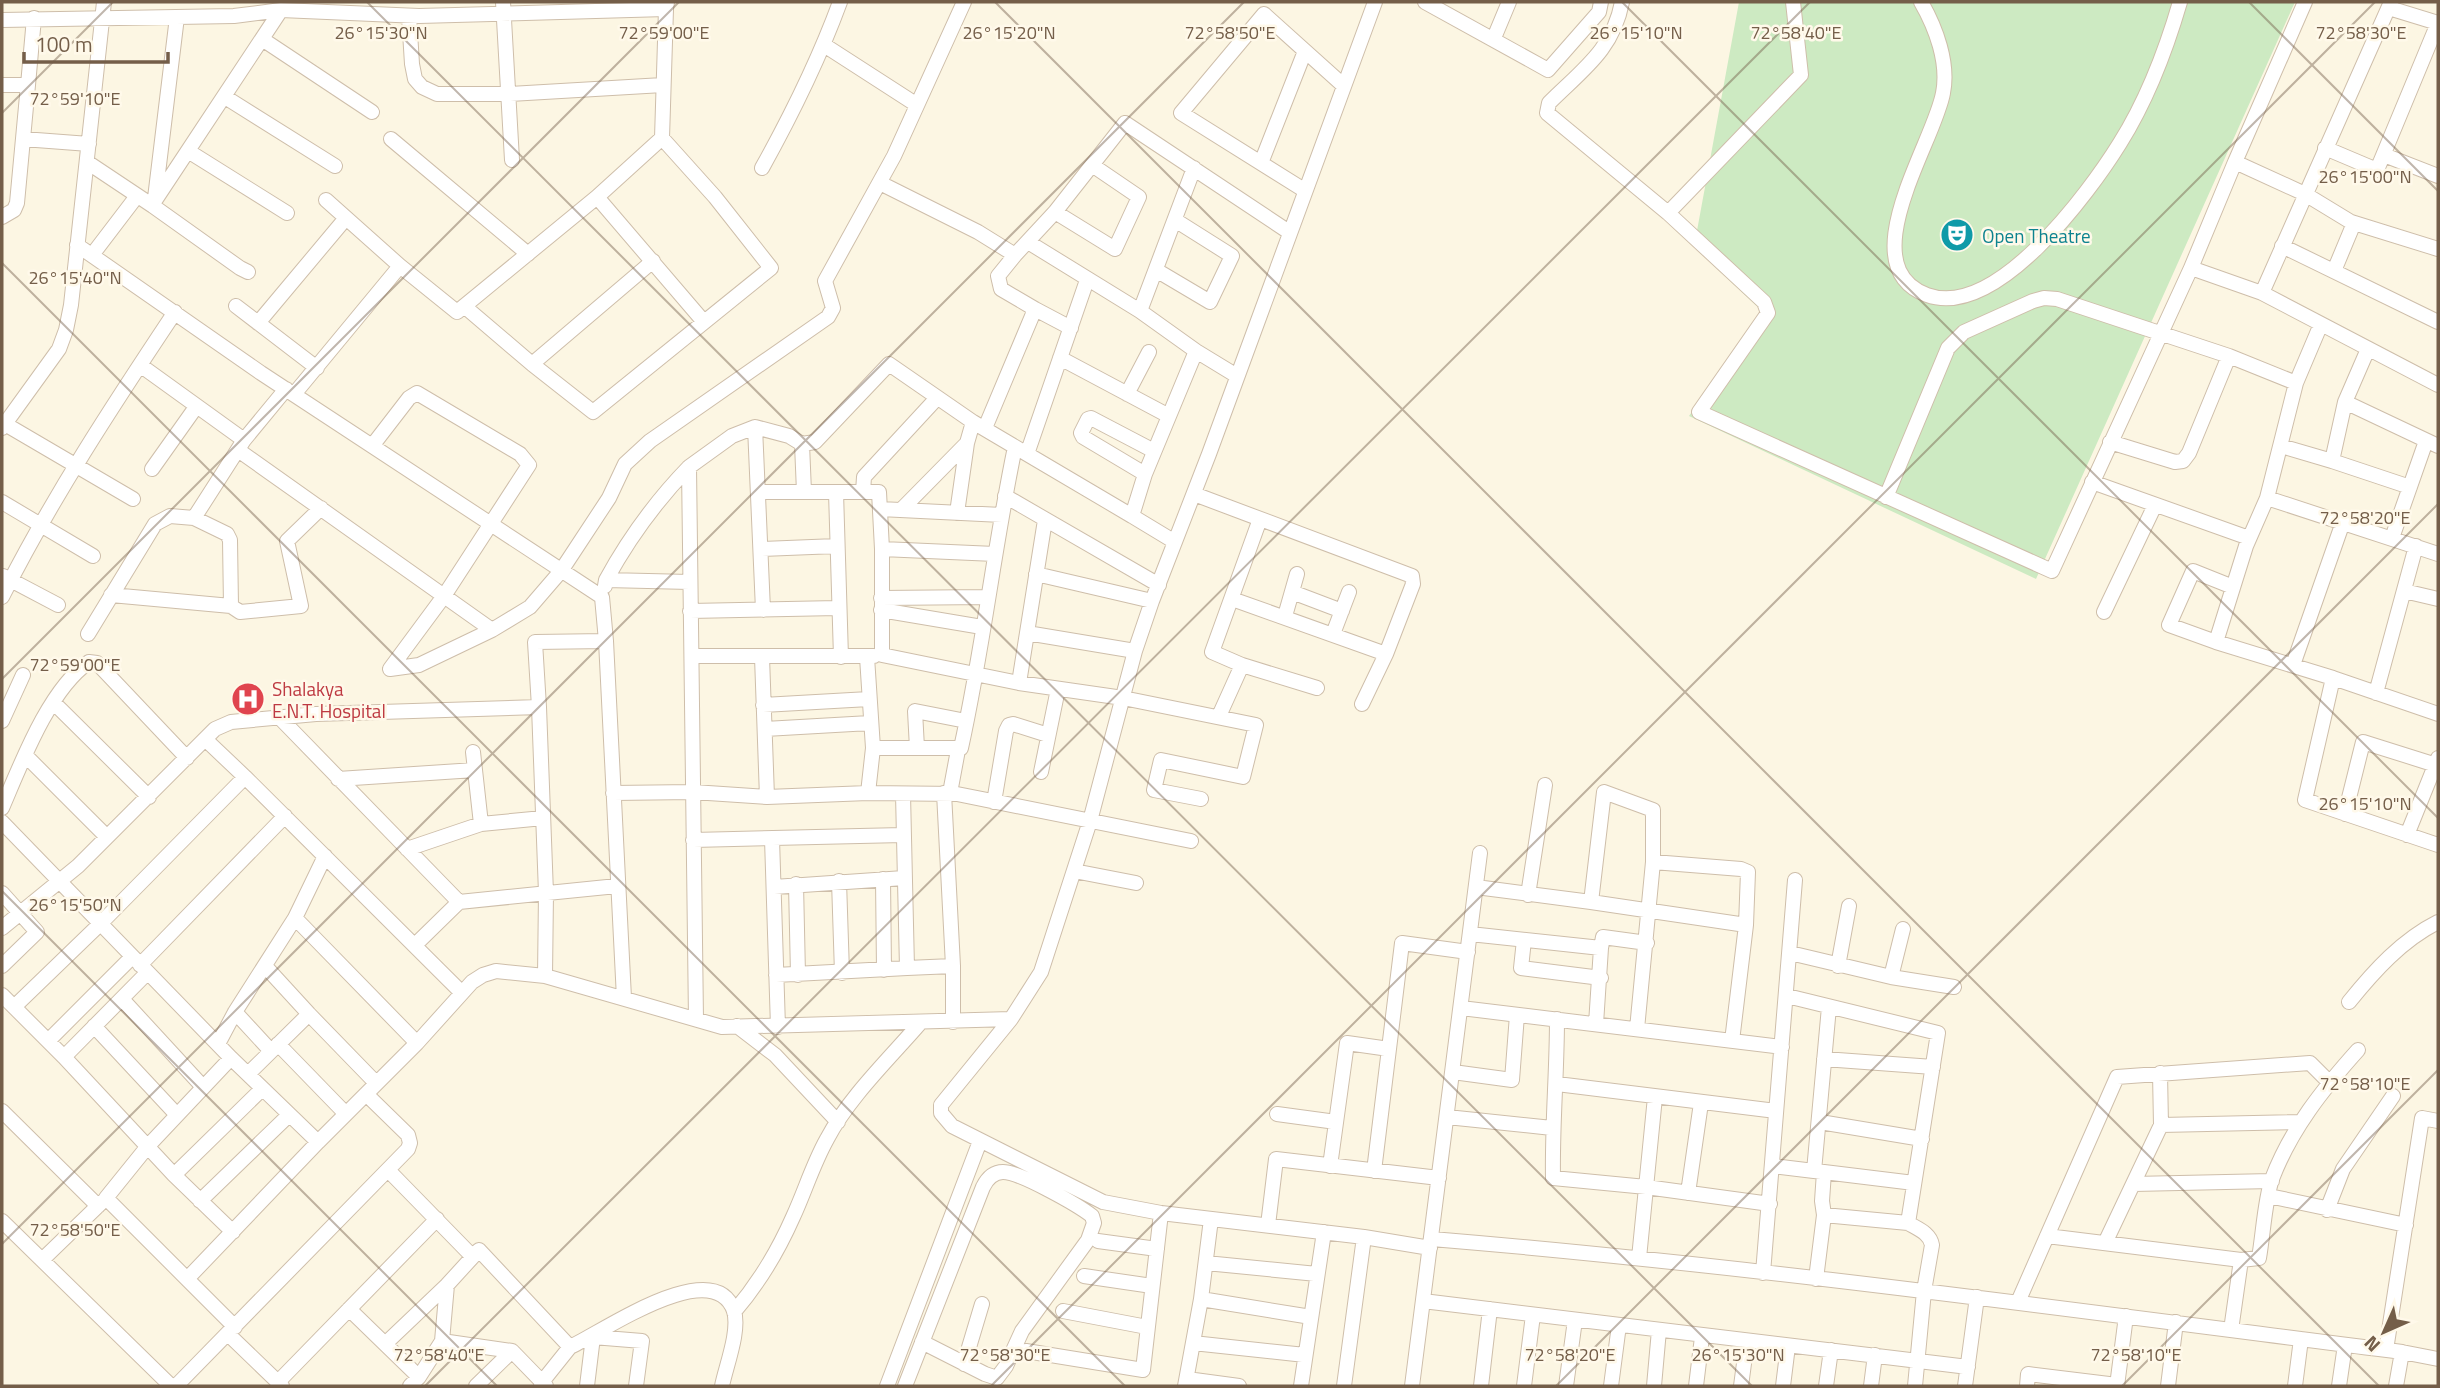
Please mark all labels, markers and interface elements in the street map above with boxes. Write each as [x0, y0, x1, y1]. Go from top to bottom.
text: 26°15'30"N [334, 19, 428, 46]
text: 72°59'00"E [619, 19, 710, 46]
text: 26°15'20"N [962, 19, 1056, 46]
text: 72°58'50"E [1185, 19, 1276, 46]
text: 26°15'10"N [1589, 19, 1683, 46]
text: 72°58'40"E [1751, 19, 1842, 46]
text: 72°58'30"E [2316, 19, 2407, 46]
scale bar [24, 21, 168, 65]
text: 100 m [35, 28, 92, 60]
text: 72°59'10"E [30, 85, 121, 112]
text: 26°15'00"N [2318, 163, 2412, 190]
theatre icon: Open Theatre [1938, 216, 1976, 254]
place label: Open Theatre [1982, 221, 2091, 250]
text: 26°15'40"N [28, 264, 122, 291]
text: 72°58'20"E [2320, 504, 2411, 531]
text: 72°59'00"E [30, 651, 121, 678]
place label: Shalakya E.N.T. Hospital [272, 674, 386, 725]
hospital icon: Shalakya E.N.T. Hospital [229, 680, 267, 718]
text: 26°15'10"N [2318, 790, 2412, 817]
text: 26°15'50"N [28, 891, 122, 918]
text: 72°58'10"E [2320, 1070, 2411, 1097]
text: 72°58'50"E [30, 1216, 121, 1243]
north arrow [2349, 1297, 2419, 1367]
text: N [2357, 1329, 2387, 1359]
text: 72°58'40"E [394, 1341, 485, 1368]
text: 72°58'30"E [960, 1341, 1051, 1368]
text: 72°58'20"E [1525, 1341, 1616, 1368]
text: 26°15'30"N [1691, 1341, 1785, 1368]
text: 72°58'10"E [2091, 1341, 2182, 1368]

